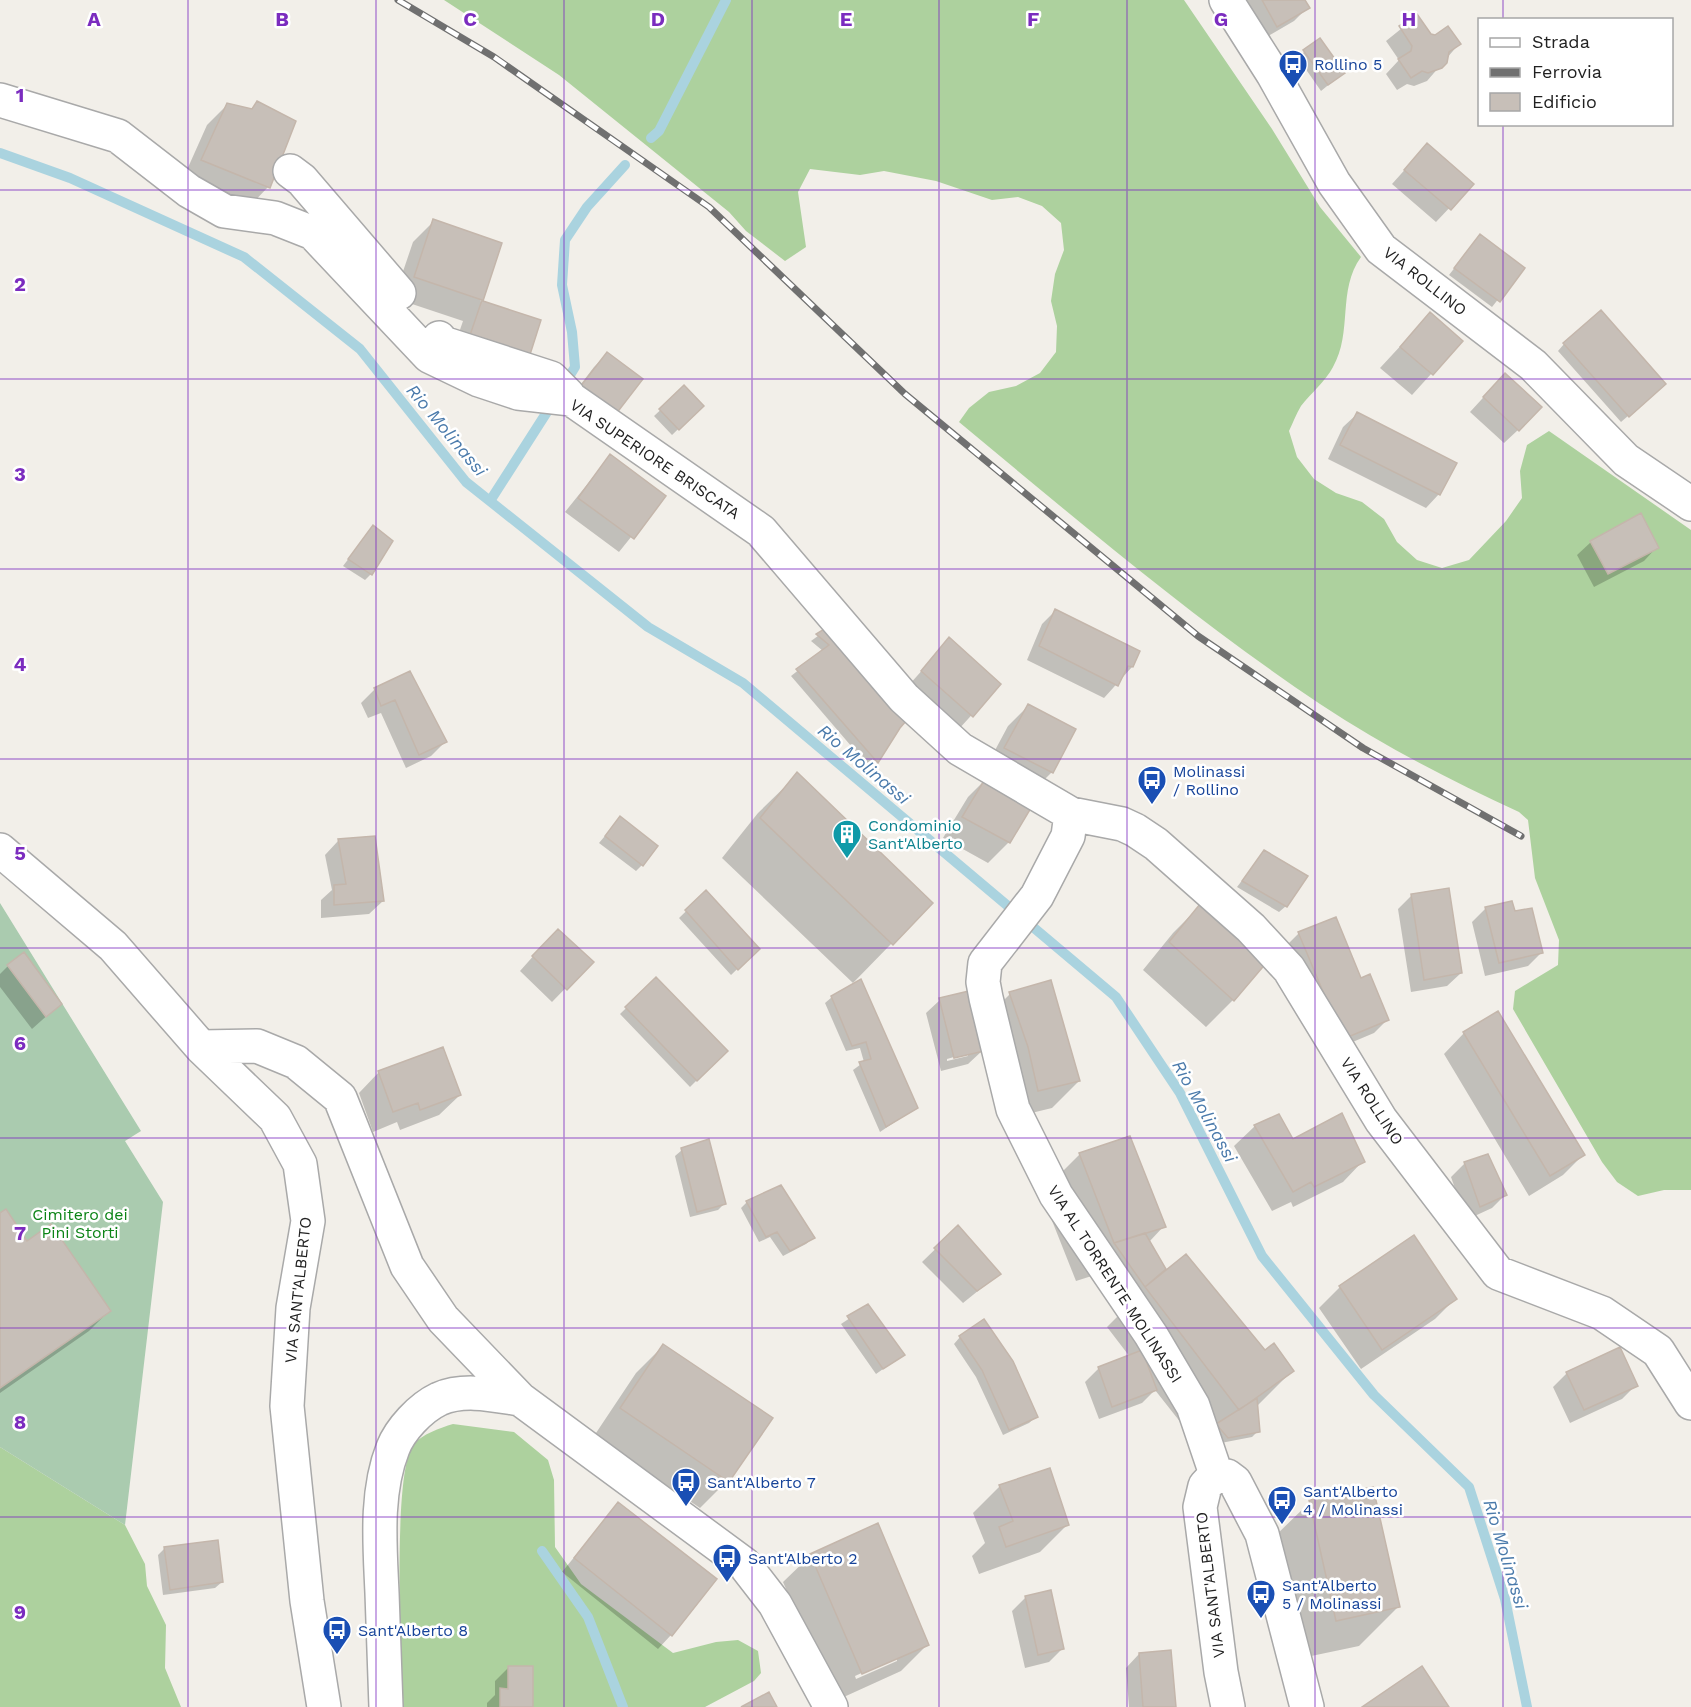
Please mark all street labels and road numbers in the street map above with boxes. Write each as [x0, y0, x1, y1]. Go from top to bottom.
street label: VIA ROLLINO [1380, 243, 1470, 319]
street label: VIA SUPERIORE BRISCATA [567, 395, 744, 523]
street label: VIA ROLLINO [1337, 1054, 1407, 1148]
street label: VIA AL TORRENTE MOLINASSI [1044, 1182, 1186, 1386]
street label: VIA SANT'ALBERTO [281, 1216, 315, 1364]
street label: VIA SANT'ALBERTO [1192, 1511, 1228, 1659]

